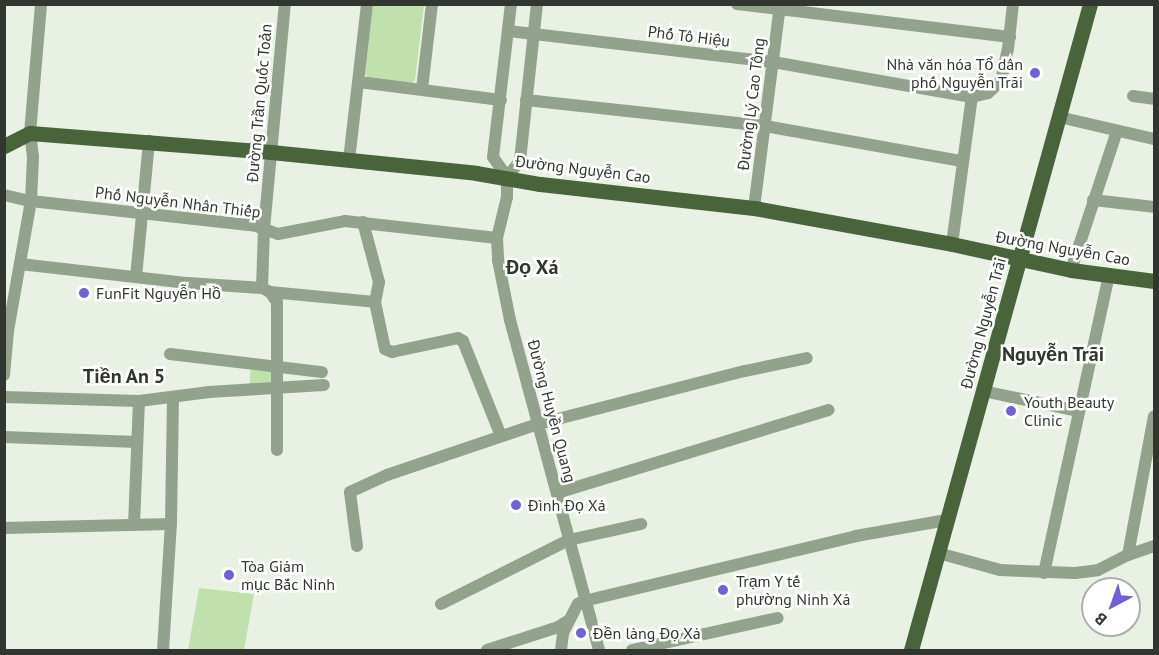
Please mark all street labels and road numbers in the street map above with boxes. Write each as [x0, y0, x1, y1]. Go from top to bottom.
street label: Phố Tô Hiệu [647, 21, 731, 51]
street label: Đường Trần Quốc Toản [243, 23, 275, 183]
street label: Đường Lý Cao Tông [733, 37, 769, 171]
street label: Đường Nguyễn Cao [515, 151, 651, 187]
street label: Phố Nguyễn Nhân Thiếp [94, 182, 262, 222]
street label: Đường Nguyễn Cao [995, 227, 1131, 269]
street label: Đường Nguyễn Trãi [956, 256, 1010, 390]
street label: Đường Huyền Quang [524, 338, 580, 484]

